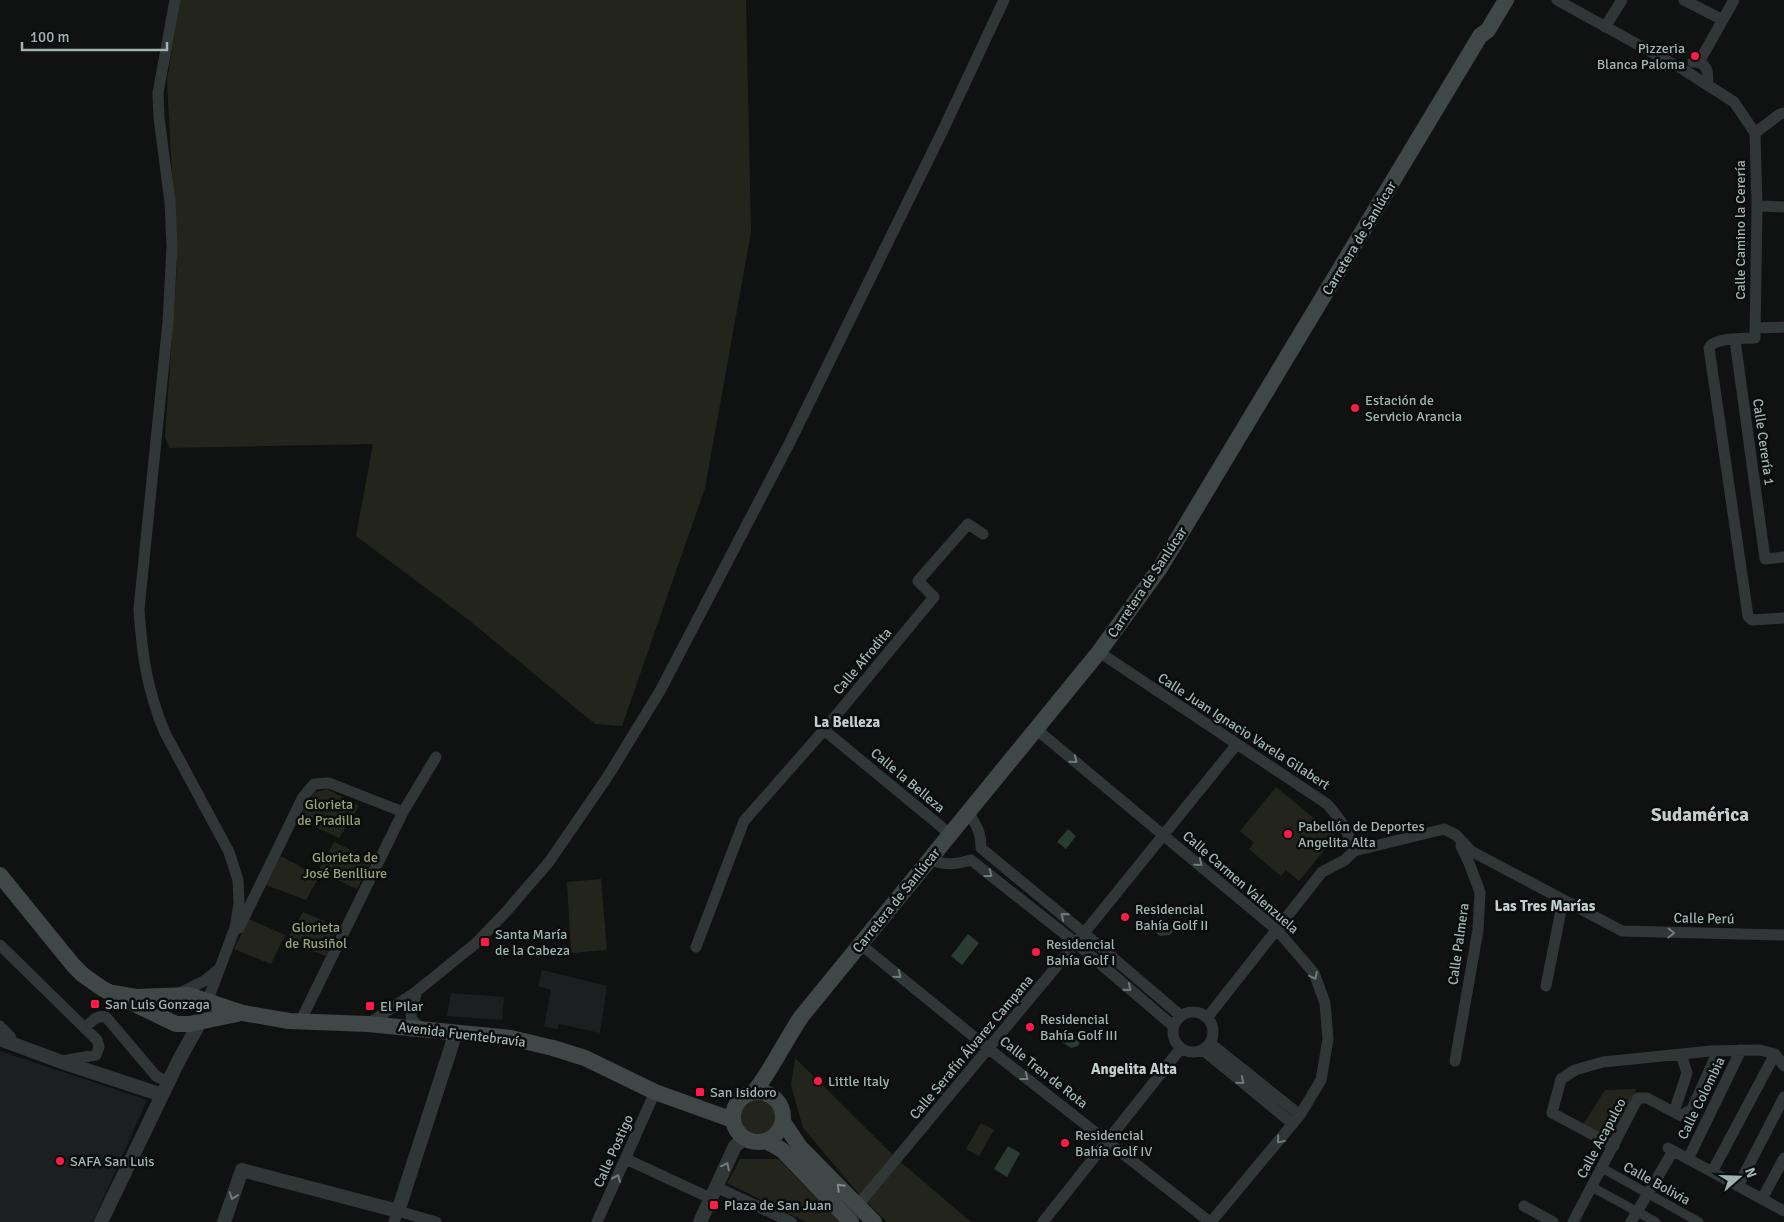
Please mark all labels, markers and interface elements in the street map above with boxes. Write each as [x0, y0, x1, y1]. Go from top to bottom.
scale bar [22, 20, 168, 52]
text: 100 m [30, 28, 70, 46]
place label: Pizzeria Blanca Paloma [1597, 40, 1685, 73]
marker: Pizzeria Blanca Paloma [1689, 50, 1701, 62]
street label: Calle Camino la Cerería [1732, 160, 1749, 300]
street label: Carretera de Sanlúcar [1319, 177, 1401, 298]
place label: Estación de Servicio Arancia [1365, 392, 1462, 425]
street label: Calle Cerería 1 [1749, 397, 1778, 487]
marker: Estación de Servicio Arancia [1349, 402, 1361, 414]
street label: Carretera de Sanlúcar [1104, 523, 1191, 641]
street label: Calle Afrodita [830, 624, 895, 698]
street label: Calle Juan Ignacio Varela Gilabert [1154, 669, 1333, 794]
district label: La Belleza [814, 713, 881, 731]
street label: Calle la Belleza [867, 744, 948, 816]
one-way arrow [1068, 754, 1077, 763]
park label: Glorieta de Pradilla [297, 796, 361, 829]
district label: Sudamérica [1651, 803, 1749, 827]
place label: Pabellón de Deportes Angelita Alta [1298, 818, 1425, 851]
street label: Calle Carmen Valenzuela [1179, 827, 1302, 937]
marker: Pabellón de Deportes Angelita Alta [1282, 828, 1294, 840]
street label: Carretera de Sanlúcar [849, 844, 944, 956]
park label: Glorieta de José Benlliure [303, 849, 387, 882]
one-way arrow [1193, 858, 1202, 867]
one-way arrow [983, 868, 992, 877]
district label: Las Tres Marías [1495, 897, 1596, 915]
place label: Residencial Bahía Golf II [1135, 901, 1208, 934]
street label: Calle Palmera [1444, 902, 1473, 986]
street label: Calle Perú [1673, 909, 1735, 928]
marker: Residencial Bahía Golf II [1119, 911, 1131, 923]
one-way arrow [1061, 913, 1070, 921]
park label: Glorieta de Rusiñol [285, 919, 347, 952]
place label: Santa María de la Cabeza [495, 926, 570, 959]
one-way arrow [1667, 927, 1675, 938]
marker: Santa María de la Cabeza [479, 936, 491, 948]
place label: Residencial Bahía Golf I [1046, 936, 1115, 969]
marker: Residencial Bahía Golf I [1030, 946, 1042, 958]
one-way arrow [892, 969, 901, 977]
one-way arrow [1308, 971, 1319, 980]
street label: Calle Serafín Álvarez Campana [906, 972, 1037, 1123]
one-way arrow [1122, 982, 1131, 990]
place label: San Luis Gonzaga [105, 996, 210, 1013]
marker: San Luis Gonzaga [89, 998, 101, 1010]
place label: El Pilar [380, 998, 424, 1015]
marker: El Pilar [364, 1000, 376, 1012]
place label: Residencial Bahía Golf III [1040, 1011, 1118, 1044]
street label: Avenida Fuentebravía [397, 1018, 527, 1051]
marker: Residencial Bahía Golf III [1024, 1021, 1036, 1033]
street label: Calle Tren de Rota [996, 1033, 1091, 1112]
street label: Calle Colombia [1674, 1054, 1729, 1142]
district label: Angelita Alta [1091, 1060, 1177, 1078]
one-way arrow [1019, 1071, 1028, 1080]
place label: Little Italy [828, 1073, 890, 1090]
marker: Little Italy [812, 1075, 824, 1087]
one-way arrow [1235, 1075, 1244, 1084]
place label: San Isidoro [710, 1084, 777, 1101]
marker: San Isidoro [694, 1086, 706, 1098]
street label: Calle Acapulco [1573, 1095, 1630, 1181]
street label: Calle Postigo [590, 1112, 637, 1190]
place label: Residencial Bahía Golf IV [1075, 1127, 1152, 1160]
one-way arrow [1277, 1134, 1285, 1143]
marker: Residencial Bahía Golf IV [1059, 1137, 1071, 1149]
north arrow [1714, 1152, 1764, 1202]
place label: SAFA San Luis [70, 1153, 155, 1170]
marker: SAFA San Luis [54, 1155, 66, 1167]
street label: Calle Bolivia [1620, 1158, 1693, 1209]
one-way arrow [719, 1162, 730, 1171]
text: N [1741, 1165, 1760, 1180]
one-way arrow [611, 1174, 622, 1183]
one-way arrow [837, 1184, 846, 1193]
one-way arrow [229, 1191, 239, 1200]
place label: Plaza de San Juan [724, 1197, 831, 1214]
marker: Plaza de San Juan [708, 1199, 720, 1211]

